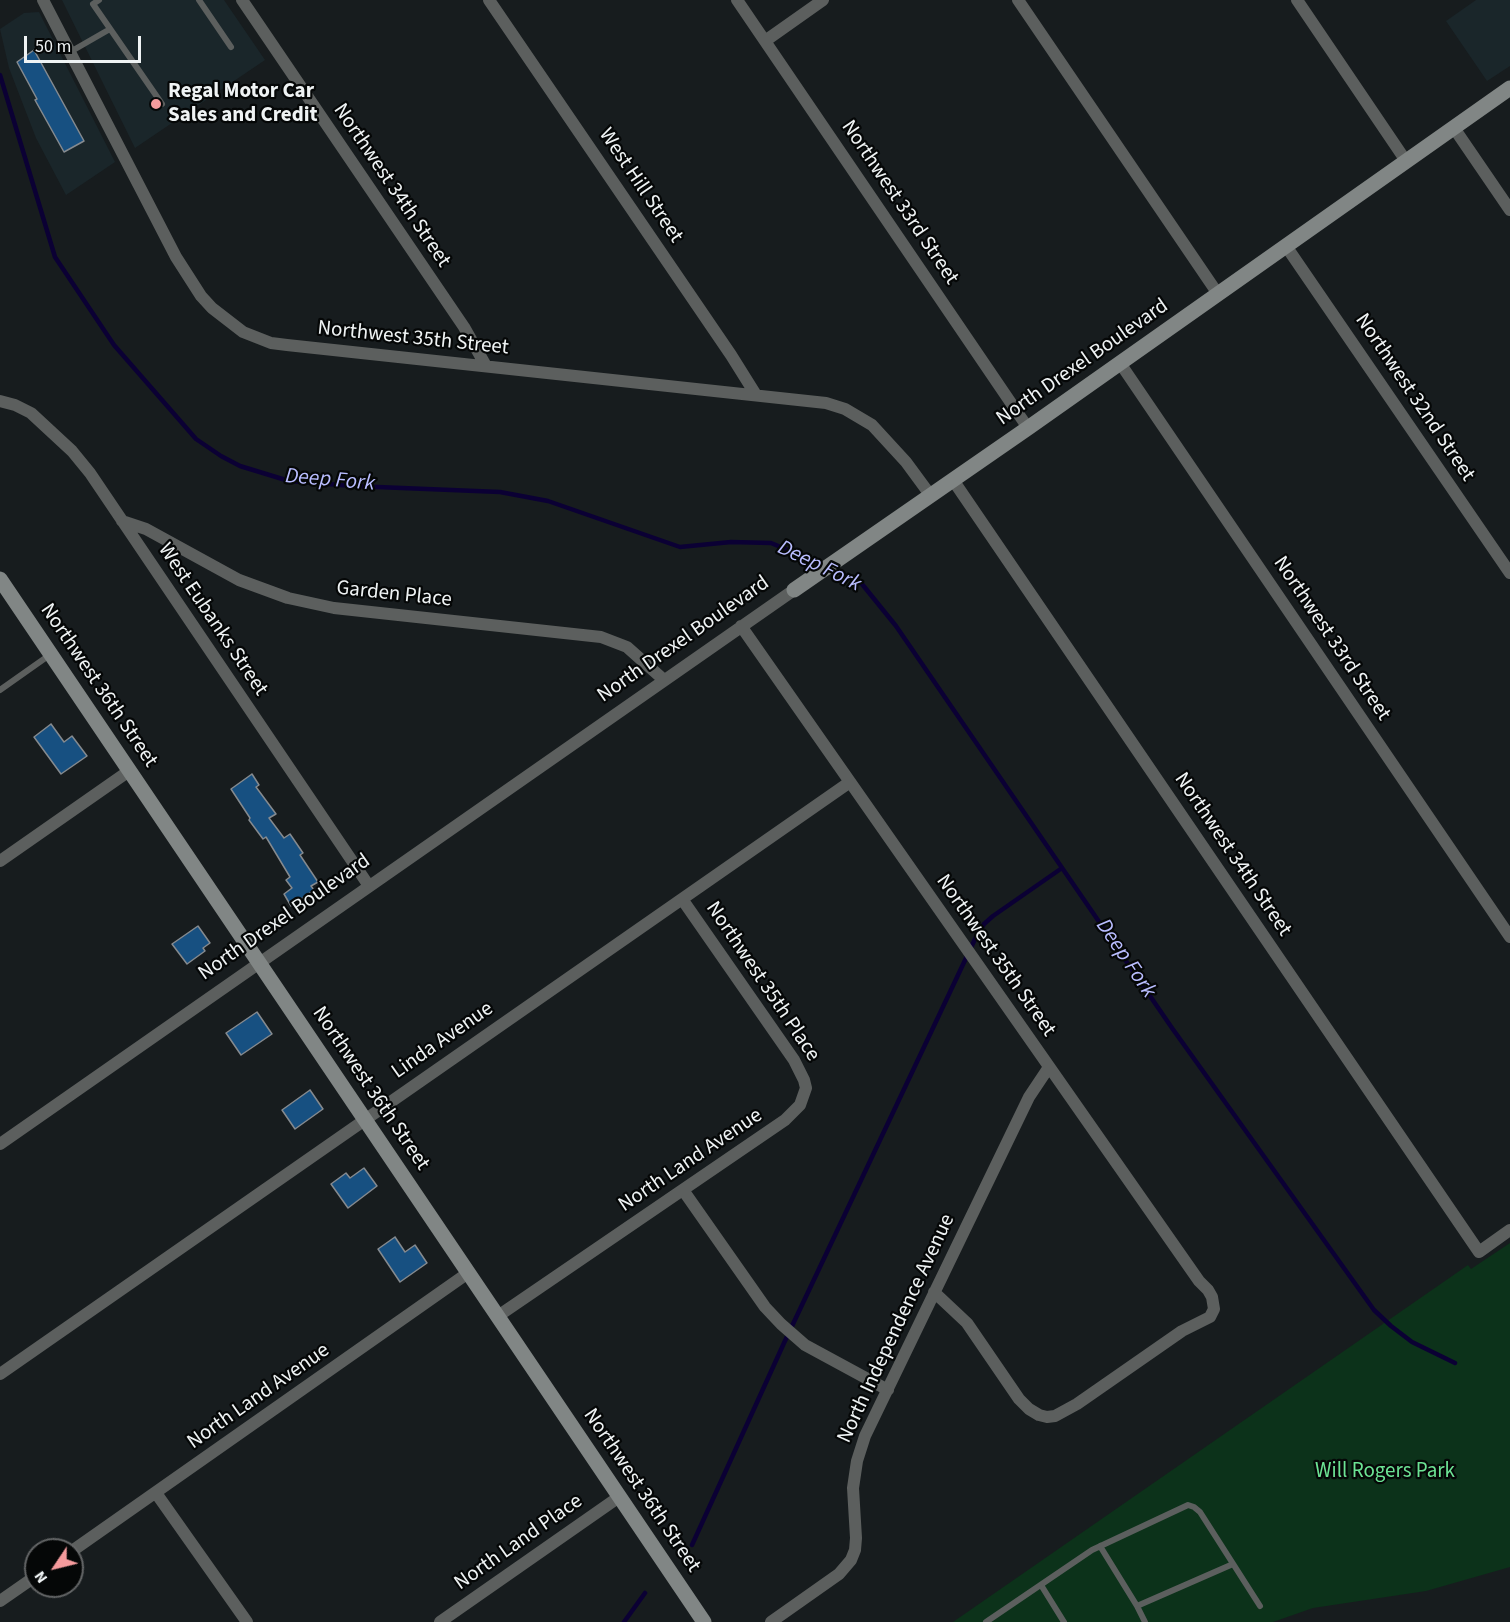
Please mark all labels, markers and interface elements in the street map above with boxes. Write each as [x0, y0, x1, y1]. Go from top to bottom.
scale bar [27, 24, 144, 62]
text: 50 m [35, 34, 71, 59]
place label: Regal Motor Car Sales and Credit [168, 79, 318, 129]
marker: Regal Motor Car Sales and Credit [149, 97, 163, 111]
street label: Northwest 34th Street [327, 99, 455, 273]
street label: Northwest 33rd Street [835, 116, 963, 290]
street label: West Hill Street [592, 124, 688, 248]
street label: North Drexel Boulevard [992, 294, 1174, 432]
street label: Northwest 32nd Street [1349, 309, 1479, 487]
street label: Northwest 35th Street [316, 316, 510, 362]
water label: Deep Fork [284, 464, 376, 498]
water label: Deep Fork [773, 535, 865, 599]
street label: West Eubanks Street [152, 539, 272, 701]
street label: Northwest 33rd Street [1267, 552, 1395, 726]
street label: North Drexel Boulevard [593, 571, 775, 709]
street label: Garden Place [335, 576, 453, 614]
street label: Northwest 36th Street [34, 599, 162, 773]
street label: Northwest 34th Street [1168, 768, 1296, 942]
street label: North Drexel Boulevard [194, 849, 376, 987]
street label: Northwest 35th Street [930, 870, 1060, 1042]
street label: Northwest 35th Place [699, 897, 825, 1067]
water label: Deep Fork [1089, 914, 1161, 1004]
street label: Linda Avenue [387, 997, 499, 1085]
street label: Northwest 36th Street [306, 1002, 434, 1176]
street label: North Land Avenue [614, 1104, 768, 1218]
street label: North Independence Avenue [833, 1211, 961, 1447]
street label: North Land Avenue [183, 1339, 335, 1455]
street label: Northwest 36th Street [577, 1404, 705, 1578]
park label: Will Rogers Park [1315, 1459, 1455, 1485]
street label: North Land Place [450, 1490, 588, 1596]
north arrow [24, 1538, 84, 1598]
text: N [29, 1567, 53, 1588]

